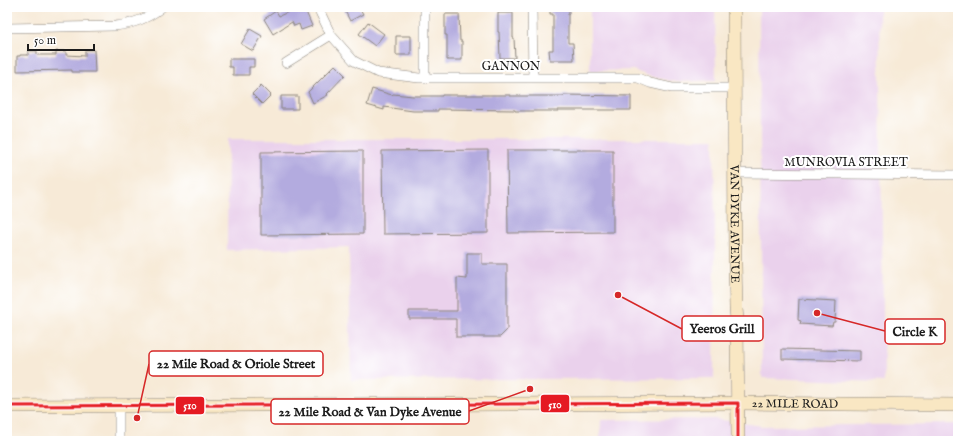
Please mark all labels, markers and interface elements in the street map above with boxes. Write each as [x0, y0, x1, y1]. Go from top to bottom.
scale bar [28, 26, 94, 52]
text: 50 m [34, 33, 56, 48]
street label: GANNON [482, 59, 541, 74]
street label: MUNROVIA STREET [784, 155, 908, 170]
street label: VAN DYKE AVENUE [727, 164, 742, 283]
callout: Yeeros Grill [682, 316, 763, 341]
callout: Circle K [885, 319, 945, 344]
text: Yeeros Grill [690, 321, 755, 338]
text: Circle K [893, 324, 938, 341]
callout: 22 Mile Road & Oriole Street [149, 351, 323, 376]
text: 22 Mile Road & Oriole Street [157, 356, 316, 373]
line badge: 510 [540, 394, 570, 413]
line badge: 510 [175, 396, 205, 415]
street label: 22 MILE ROAD [752, 396, 839, 412]
text: 510 [548, 398, 562, 412]
text: 510 [183, 399, 197, 413]
callout: 22 Mile Road & Van Dyke Avenue [271, 399, 469, 424]
text: 22 Mile Road & Van Dyke Avenue [279, 404, 462, 421]

